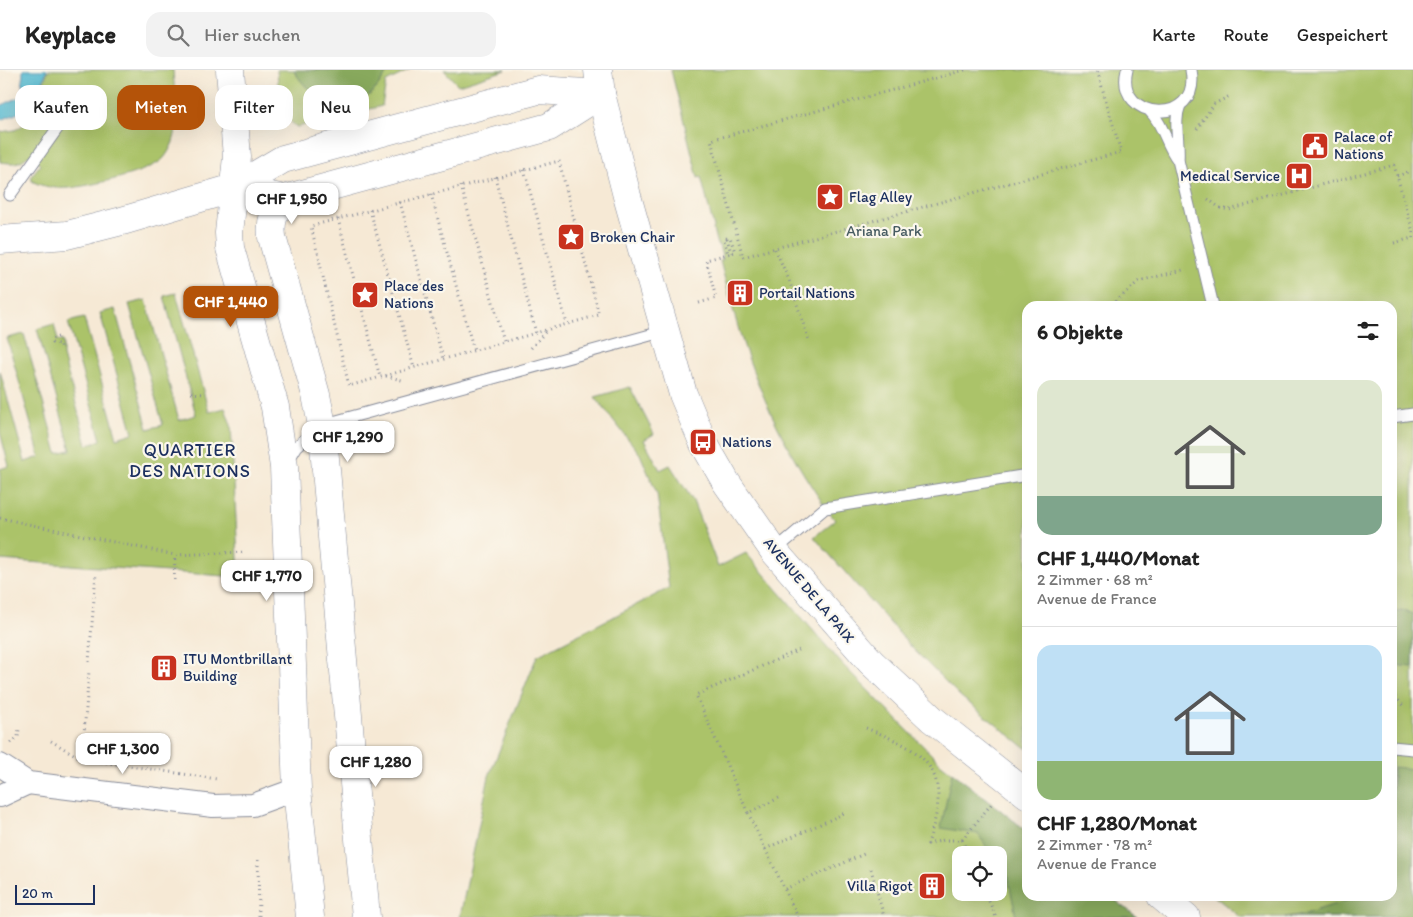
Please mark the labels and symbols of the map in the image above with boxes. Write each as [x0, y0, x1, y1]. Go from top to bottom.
place label: Palace of Nations [1334, 128, 1393, 163]
public building icon: Palace of Nations [1300, 131, 1330, 161]
hospital icon: Medical Service [1284, 161, 1314, 191]
place label: Medical Service [1180, 167, 1280, 185]
pin: CHF 1,950 [235, 182, 349, 225]
place icon: Flag Alley [815, 182, 845, 212]
place label: Flag Alley [849, 188, 912, 206]
place icon: Broken Chair [556, 222, 586, 252]
park label: Ariana Park [846, 222, 922, 240]
place label: Broken Chair [590, 228, 675, 246]
place label: Place des Nations [384, 277, 444, 312]
building icon: Portail Nations [725, 278, 755, 308]
place icon: Place des Nations [350, 280, 380, 310]
place label: Portail Nations [759, 284, 855, 302]
pin: CHF 1,440 [174, 286, 288, 328]
pin: CHF 1,290 [291, 420, 405, 463]
bus stop icon: Nations [688, 427, 718, 457]
place label: Nations [722, 433, 772, 451]
district label: QUARTIER DES NATIONS [129, 439, 251, 482]
street label: AVENUE DE LA PAIX [760, 534, 859, 647]
pin: CHF 1,770 [210, 560, 324, 602]
place label: ITU Montbrillant Building [183, 650, 293, 685]
building icon: ITU Montbrillant Building [149, 653, 179, 683]
pin: CHF 1,300 [66, 732, 180, 775]
pin: CHF 1,280 [319, 746, 433, 788]
building icon: Villa Rigot [917, 871, 947, 901]
place label: Villa Rigot [847, 877, 913, 895]
scale bar [15, 882, 95, 905]

